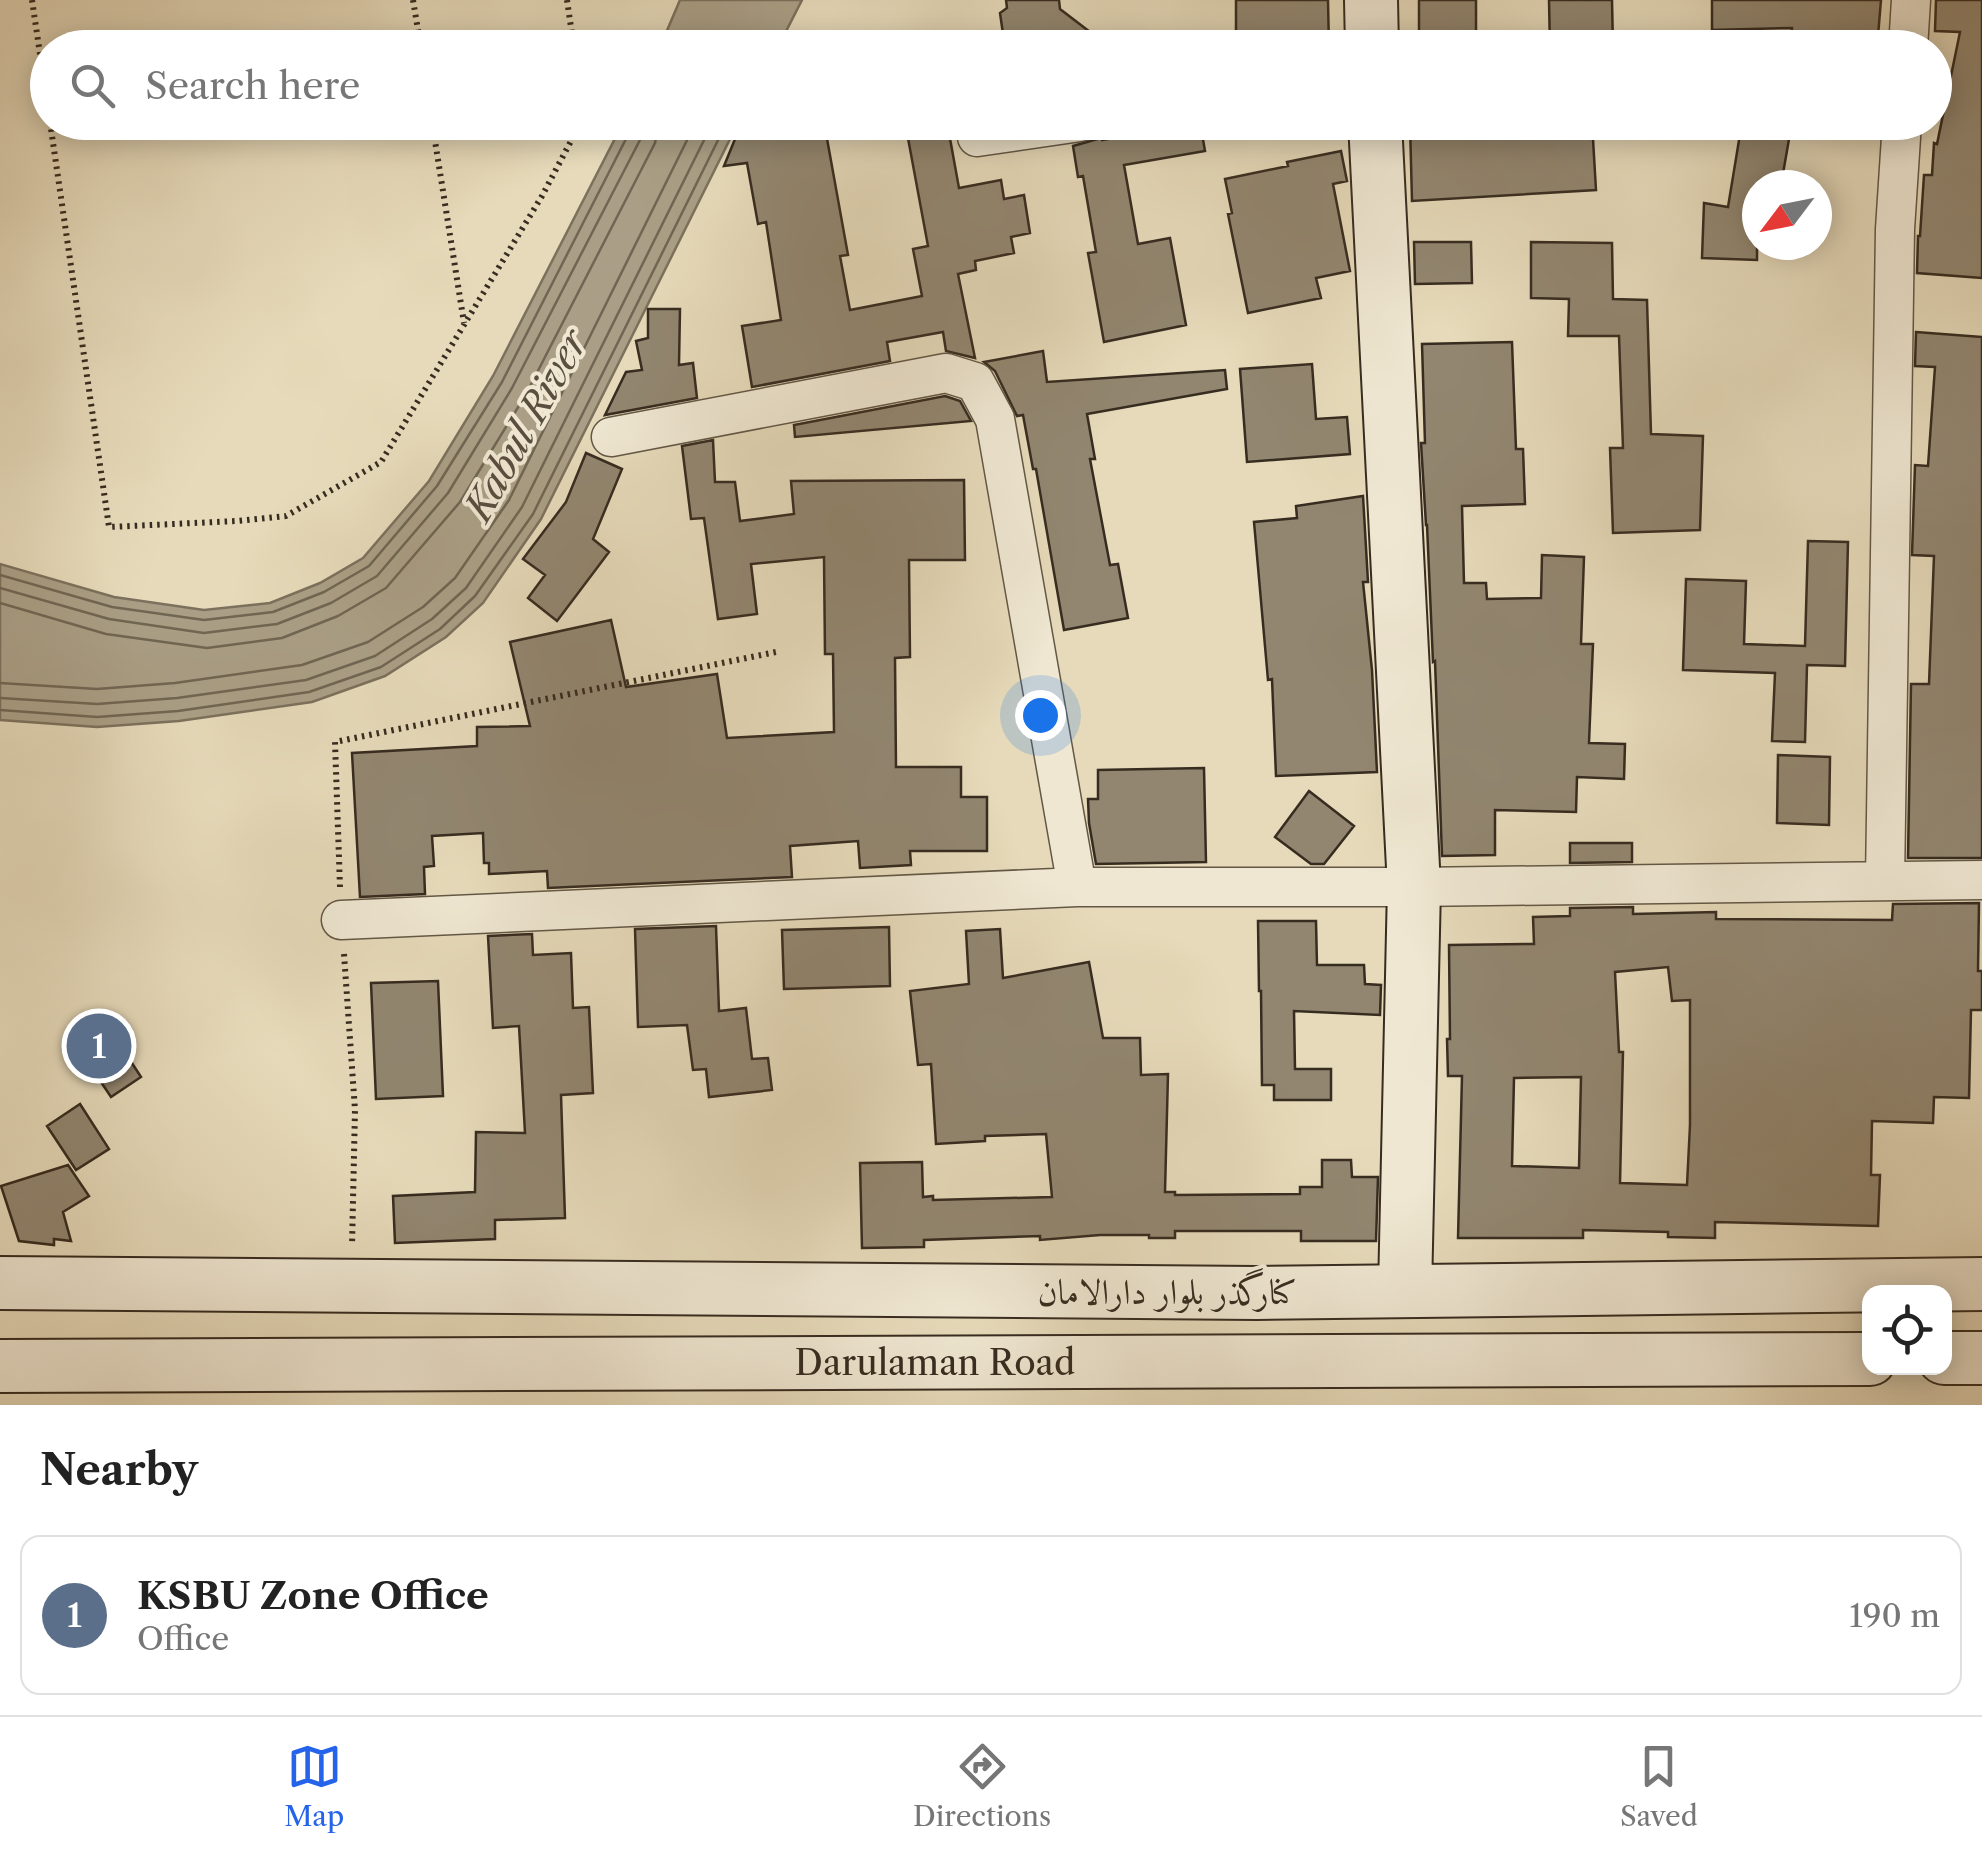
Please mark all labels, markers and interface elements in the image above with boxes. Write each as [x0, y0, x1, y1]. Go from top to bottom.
search box [30, 30, 1952, 140]
icon: search [65, 58, 120, 113]
text: Search here [145, 62, 360, 109]
north arrow [1742, 170, 1832, 260]
water label: Kabul River [453, 320, 599, 531]
your location [1015, 690, 1066, 741]
pin: 1 [66, 1008, 132, 1084]
street label: کنارگذر بلوار دارالامان [1037, 1267, 1297, 1313]
map controls [1862, 1285, 1952, 1375]
button: locate [1862, 1285, 1952, 1375]
street label: Darulaman Road [795, 1341, 1075, 1384]
text: Nearby [40, 1444, 198, 1496]
text: KSBU Zone Office [137, 1572, 489, 1619]
text: 1 [67, 1596, 82, 1635]
text: 190 m [1849, 1596, 1940, 1635]
text: Office [137, 1619, 229, 1658]
tab: Map [284, 1739, 344, 1833]
tab: Directions [913, 1739, 1051, 1833]
tab: Saved [1620, 1739, 1698, 1833]

